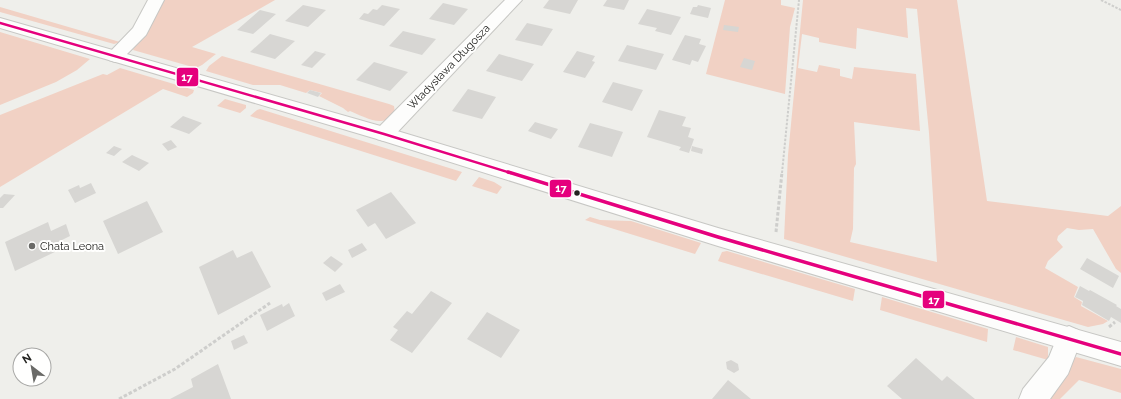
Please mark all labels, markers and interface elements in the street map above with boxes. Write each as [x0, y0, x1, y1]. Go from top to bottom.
street label: Władysława Długosza [405, 22, 493, 112]
line badge: 17 [176, 67, 199, 87]
text: 17 [181, 71, 194, 84]
line badge: 17 [549, 179, 572, 198]
text: 17 [555, 182, 568, 195]
unlabelled marker [572, 188, 582, 198]
place label: Chata Leona [40, 240, 104, 253]
marker: Chata Leona [27, 241, 37, 251]
line badge: 17 [922, 290, 945, 309]
text: 17 [928, 294, 941, 307]
north arrow [12, 347, 52, 387]
text: N [20, 351, 34, 367]

